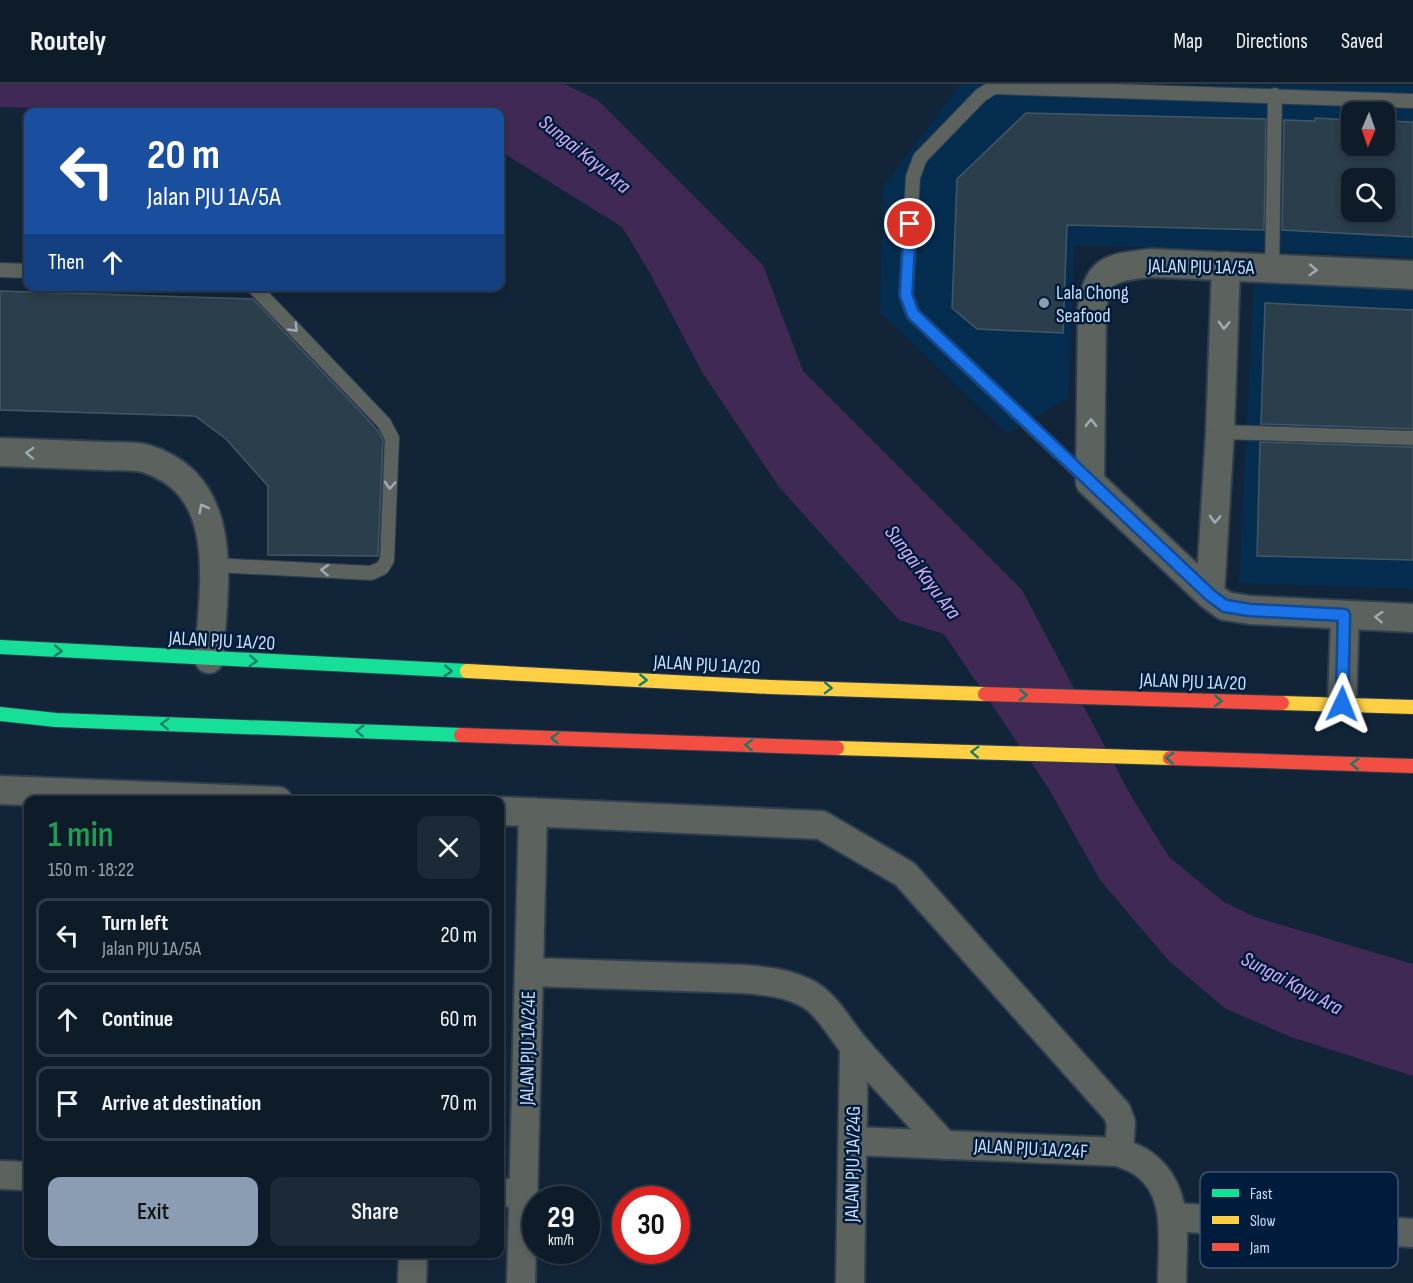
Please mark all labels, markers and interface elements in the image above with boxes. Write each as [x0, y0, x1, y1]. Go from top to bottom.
text: Routely [30, 25, 106, 58]
text: Map [1173, 29, 1203, 54]
text: Directions [1236, 29, 1308, 54]
text: Saved [1341, 29, 1383, 54]
north arrow [1341, 102, 1395, 156]
map controls [1341, 102, 1395, 222]
water label: Sungai Kayu Ara [534, 110, 636, 199]
text: 20 m [147, 130, 220, 181]
icon: left [48, 132, 126, 210]
button: search [1341, 168, 1395, 222]
text: Jalan PJU 1A/5A [147, 181, 281, 213]
pin [884, 198, 935, 249]
icon: arrive [893, 207, 926, 240]
icon: ahead [96, 246, 129, 279]
text: Then [48, 249, 84, 276]
street label: JALAN PJU 1A/5A [1147, 254, 1255, 280]
one-way arrow [1309, 264, 1318, 277]
place label: Lala Chong Seafood [1056, 281, 1129, 328]
marker: Lala Chong Seafood [1037, 296, 1051, 310]
one-way arrow [1218, 320, 1230, 329]
one-way arrow [286, 321, 297, 332]
one-way arrow [1085, 419, 1097, 428]
one-way arrow [26, 447, 35, 460]
one-way arrow [384, 481, 397, 490]
one-way arrow [199, 504, 210, 515]
one-way arrow [1208, 515, 1221, 524]
water label: Sungai Kayu Ara [879, 520, 966, 625]
one-way arrow [320, 564, 329, 577]
one-way arrow [1374, 610, 1383, 623]
street label: JALAN PJU 1A/20 [167, 626, 276, 656]
one-way arrow [54, 644, 63, 657]
street label: JALAN PJU 1A/20 [652, 650, 761, 680]
one-way arrow [249, 654, 258, 667]
one-way arrow [443, 664, 452, 677]
street label: JALAN PJU 1A/20 [1138, 668, 1247, 696]
position arrow [1310, 672, 1374, 736]
one-way arrow [638, 674, 647, 687]
one-way arrow [824, 682, 833, 695]
one-way arrow [1019, 688, 1028, 701]
one-way arrow [1214, 695, 1223, 707]
one-way arrow [160, 717, 169, 730]
one-way arrow [355, 724, 364, 737]
one-way arrow [550, 731, 559, 744]
one-way arrow [745, 739, 754, 751]
one-way arrow [970, 746, 979, 759]
one-way arrow [1165, 752, 1174, 765]
one-way arrow [1350, 758, 1359, 771]
text: 1 min [48, 814, 113, 857]
button: close [417, 816, 480, 879]
text: 150 m · 18:22 [48, 858, 134, 882]
text: Turn left [102, 910, 168, 937]
icon: left [51, 919, 84, 952]
text: 20 m [441, 922, 477, 949]
text: Jalan PJU 1A/5A [102, 937, 201, 961]
water label: Sungai Kayu Ara [1237, 946, 1347, 1021]
street label: JALAN PJU 1A/24E [515, 991, 541, 1106]
icon: ahead [51, 1003, 84, 1036]
text: Continue [102, 1006, 173, 1033]
text: 60 m [440, 1006, 477, 1033]
icon: arrive [51, 1087, 84, 1120]
text: Arrive at destination [102, 1090, 261, 1117]
text: 70 m [441, 1090, 477, 1117]
street label: JALAN PJU 1A/24G [840, 1106, 866, 1223]
street label: JALAN PJU 1A/24F [972, 1134, 1089, 1164]
legend [1200, 1172, 1398, 1268]
button: Exit [48, 1177, 258, 1246]
button: Share [270, 1177, 480, 1246]
text: Fast [1250, 1185, 1273, 1204]
speed limit sign: 30 [612, 1186, 690, 1264]
text: 29 [547, 1200, 575, 1236]
text: Slow [1250, 1212, 1275, 1231]
text: km/h [548, 1231, 574, 1250]
text: Jam [1249, 1239, 1270, 1258]

